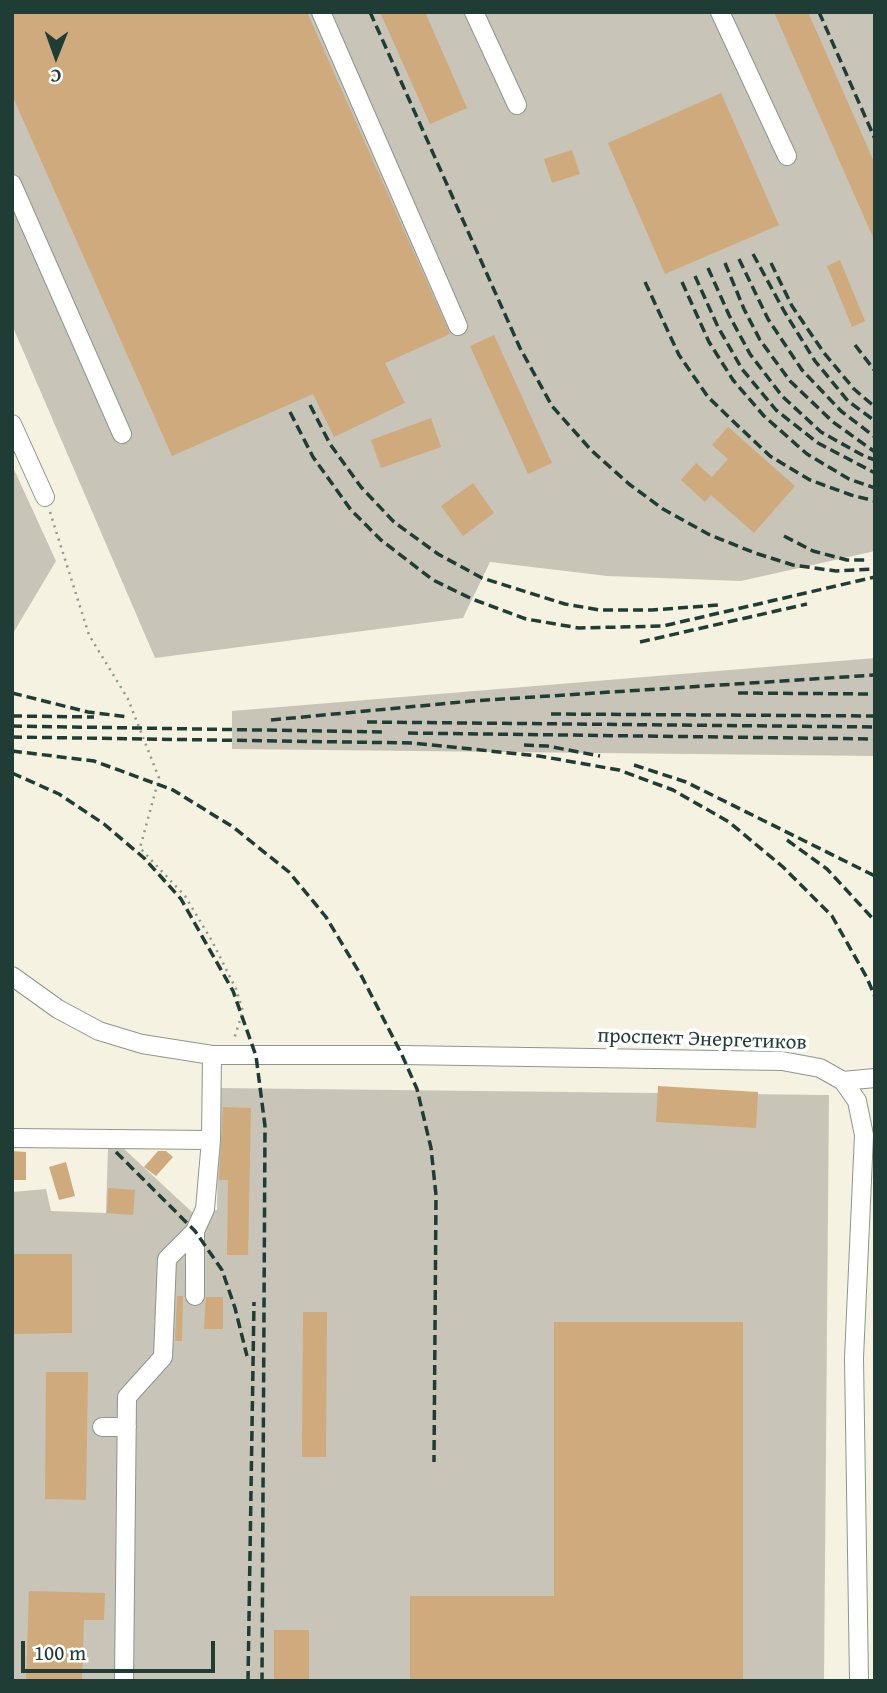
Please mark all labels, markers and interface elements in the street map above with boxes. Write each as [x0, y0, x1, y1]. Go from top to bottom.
north arrow [21, 21, 91, 91]
text: С [50, 63, 61, 91]
street label: проспект Энергетиков [597, 1024, 807, 1056]
scale bar [24, 1626, 219, 1670]
text: 100 m [34, 1637, 86, 1668]

